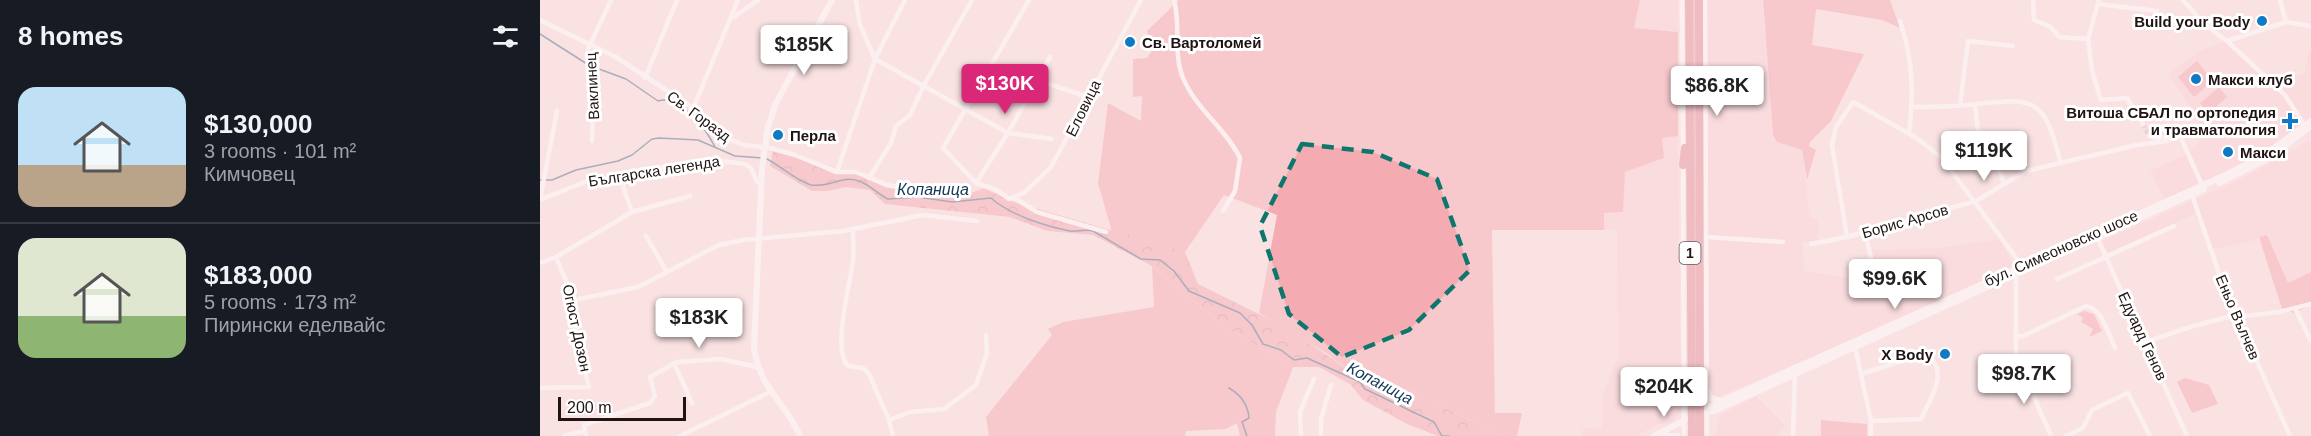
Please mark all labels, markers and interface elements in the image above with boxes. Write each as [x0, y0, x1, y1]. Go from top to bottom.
place label: Build your Body [2134, 13, 2251, 30]
marker: Build your Body [2255, 14, 2269, 28]
icon: filters [489, 20, 522, 53]
text: 8 homes [18, 21, 124, 51]
pin: $185K [762, 25, 846, 76]
text: $185K [775, 33, 833, 55]
place label: Св. Вартоломей [1142, 34, 1261, 51]
marker: Св. Вартоломей [1123, 35, 1137, 49]
street label: Ваклинец [582, 51, 602, 120]
pin: $130K [963, 64, 1047, 115]
pin: $86.8K [1668, 66, 1766, 117]
place label: Макси клуб [2208, 71, 2293, 88]
text: $130K [976, 72, 1034, 94]
marker: Макси клуб [2189, 72, 2203, 86]
text: $86.8K [1685, 74, 1749, 96]
street label: Еловица [1062, 76, 1104, 139]
street label: Св. Горазд [664, 87, 734, 145]
place label: Витоша СБАЛ по ортопедия и травматология [2066, 104, 2276, 138]
text: $130,000 [204, 109, 312, 139]
icon: home [66, 111, 138, 183]
marker: Витоша СБАЛ по ортопедия и травматология [2281, 112, 2299, 130]
place label: Перла [790, 127, 836, 144]
marker: Перла [771, 128, 785, 142]
pin: $119K [1942, 131, 2026, 182]
text: $119K [1955, 139, 2013, 161]
text: 3 rooms · 101 m² [204, 140, 356, 162]
place label: Макси [2240, 144, 2286, 161]
marker: Макси [2221, 145, 2235, 159]
street label: Българска легенда [587, 152, 721, 190]
text: Кимчовец [204, 163, 295, 185]
water label: Копаница [897, 181, 969, 198]
street label: Борис Арсов [1860, 201, 1950, 241]
street label: бул. Симеоновско шосе [1982, 206, 2140, 290]
road number: 1 [1680, 242, 1700, 264]
pin: $99.6K [1846, 259, 1944, 310]
text: $183,000 [204, 260, 312, 290]
icon: home [66, 262, 138, 334]
text: $99.6K [1863, 267, 1927, 289]
street label: Еньо Вълчев [2212, 272, 2264, 362]
street label: Огюст Дозон [559, 283, 595, 373]
street label: Едуард Генов [2115, 289, 2171, 383]
text: 5 rooms · 173 m² [204, 291, 356, 313]
pin: $183K [657, 298, 741, 349]
text: $183K [670, 306, 728, 328]
text: Пирински еделвайс [204, 314, 386, 336]
place label: X Body [1881, 346, 1934, 363]
marker: X Body [1938, 347, 1952, 361]
pin: $98.7K [1975, 354, 2073, 405]
water label: Копаница [1344, 359, 1416, 407]
text: $98.7K [1992, 362, 2056, 384]
pin: $204K [1622, 367, 1706, 418]
text: $204K [1635, 375, 1693, 397]
scale bar [558, 394, 686, 422]
text: 200 m [567, 399, 611, 416]

